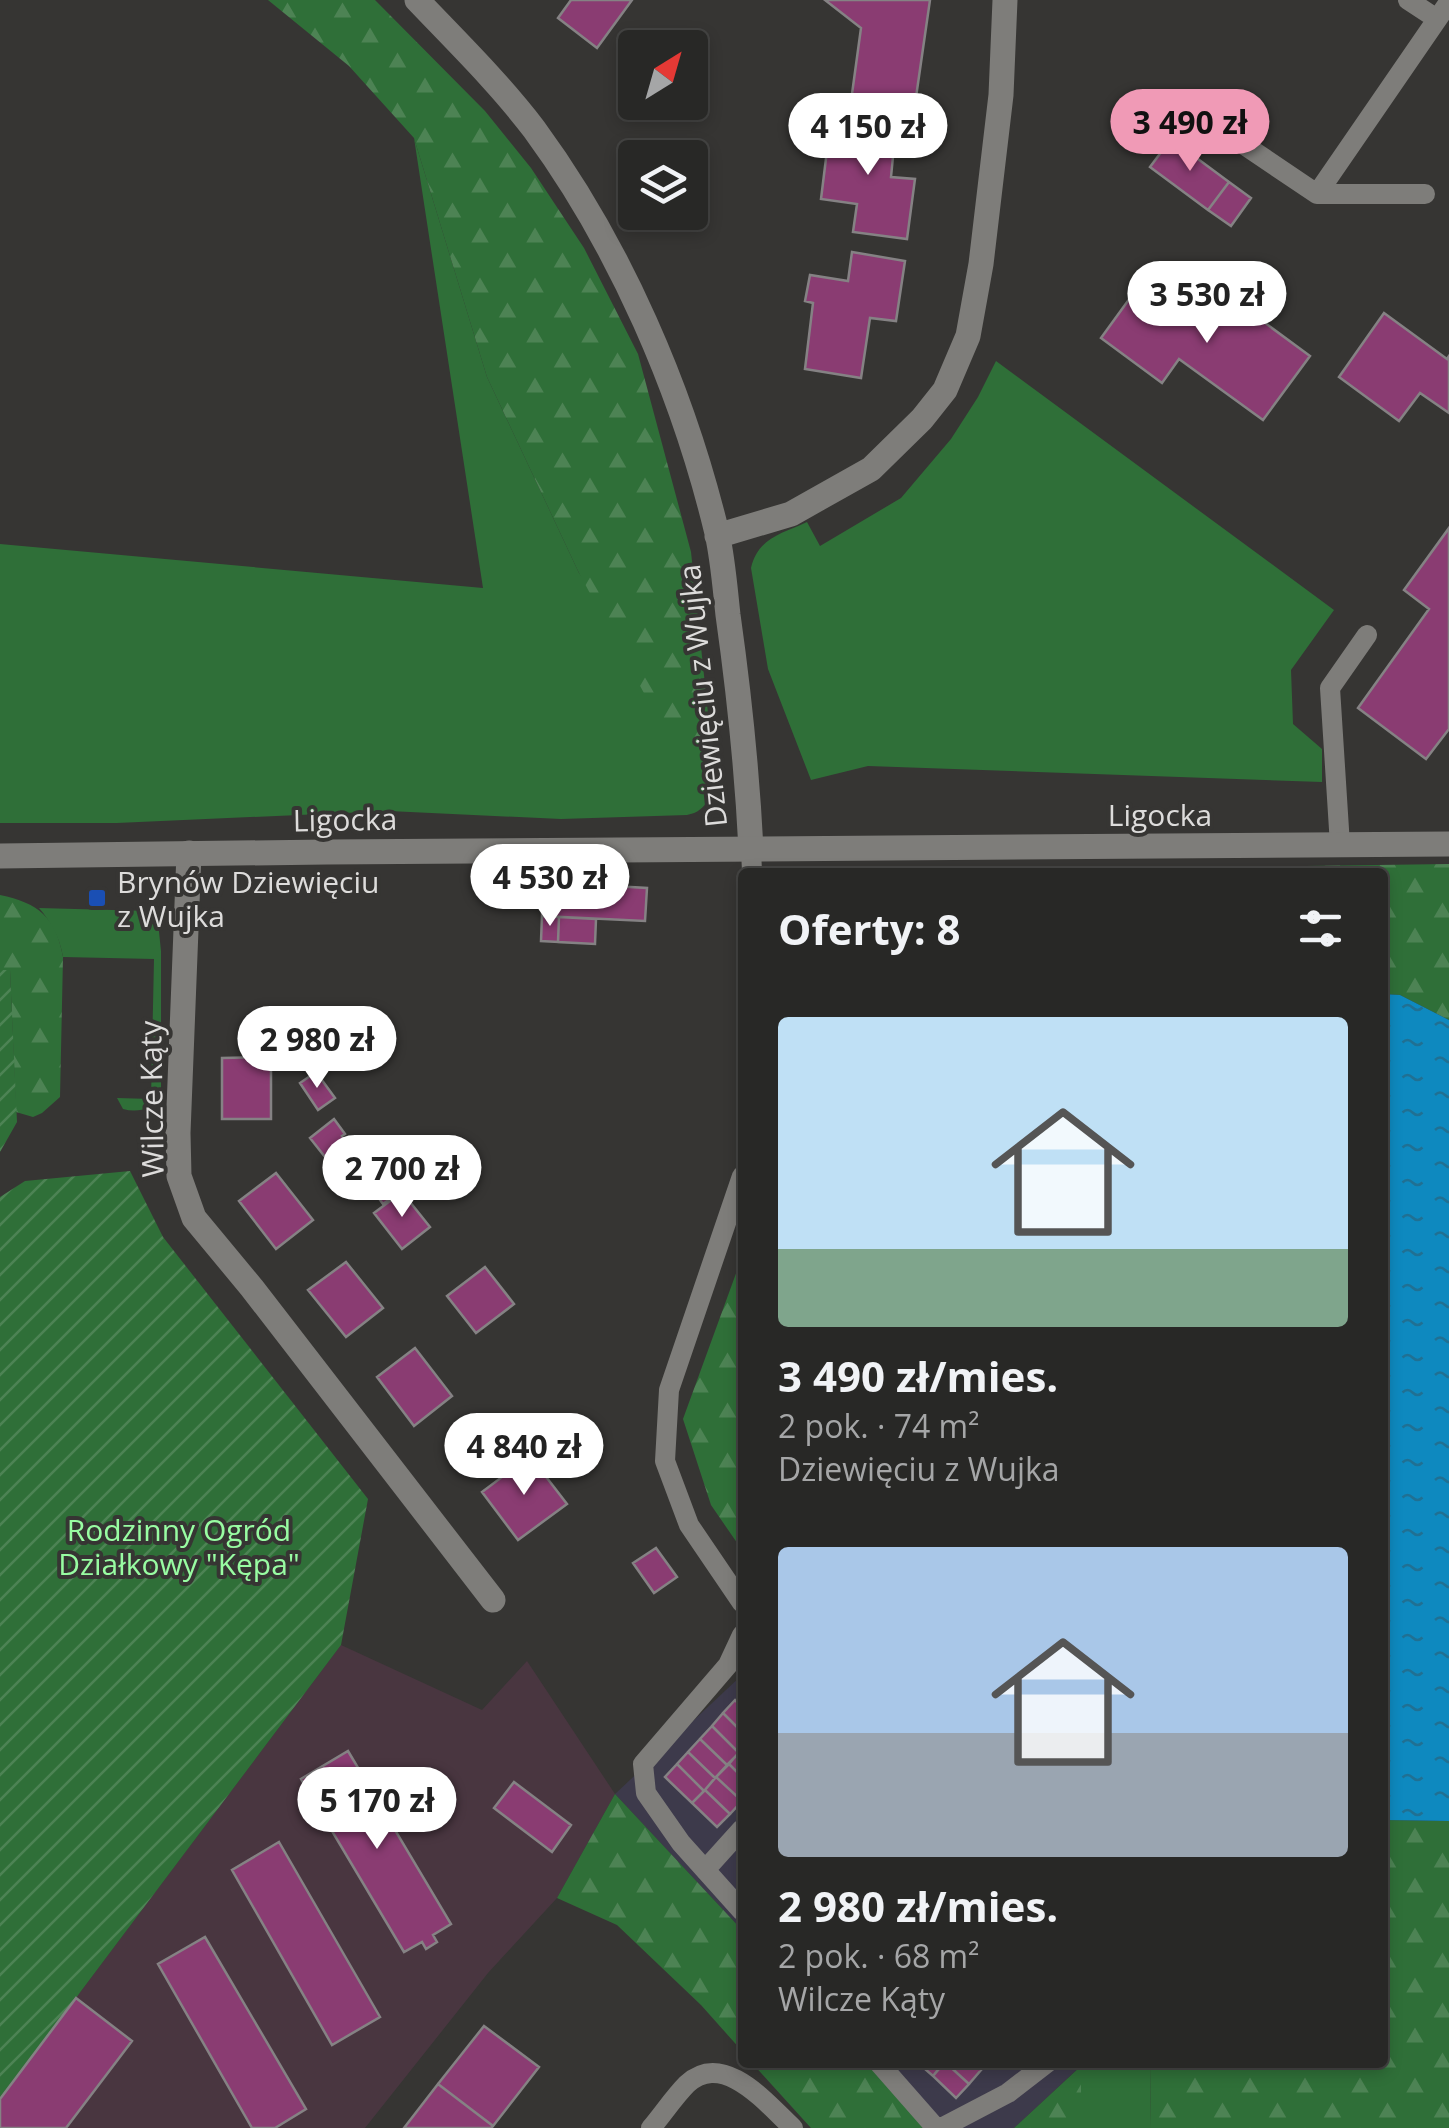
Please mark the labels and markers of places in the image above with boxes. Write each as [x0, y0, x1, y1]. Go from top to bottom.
pin: 3 490 zł [1087, 89, 1293, 174]
pin: 4 150 zł [765, 93, 971, 178]
pin: 3 530 zł [1104, 261, 1310, 346]
pin: 4 530 zł [447, 844, 653, 929]
place label: Brynów Dziewięciu z Wujka [117, 861, 379, 936]
marker: Brynów Dziewięciu z Wujka [86, 887, 108, 909]
pin: 2 980 zł [214, 1006, 420, 1091]
pin: 2 700 zł [299, 1135, 505, 1220]
pin: 4 840 zł [421, 1413, 627, 1498]
pin: 5 170 zł [274, 1767, 480, 1852]

